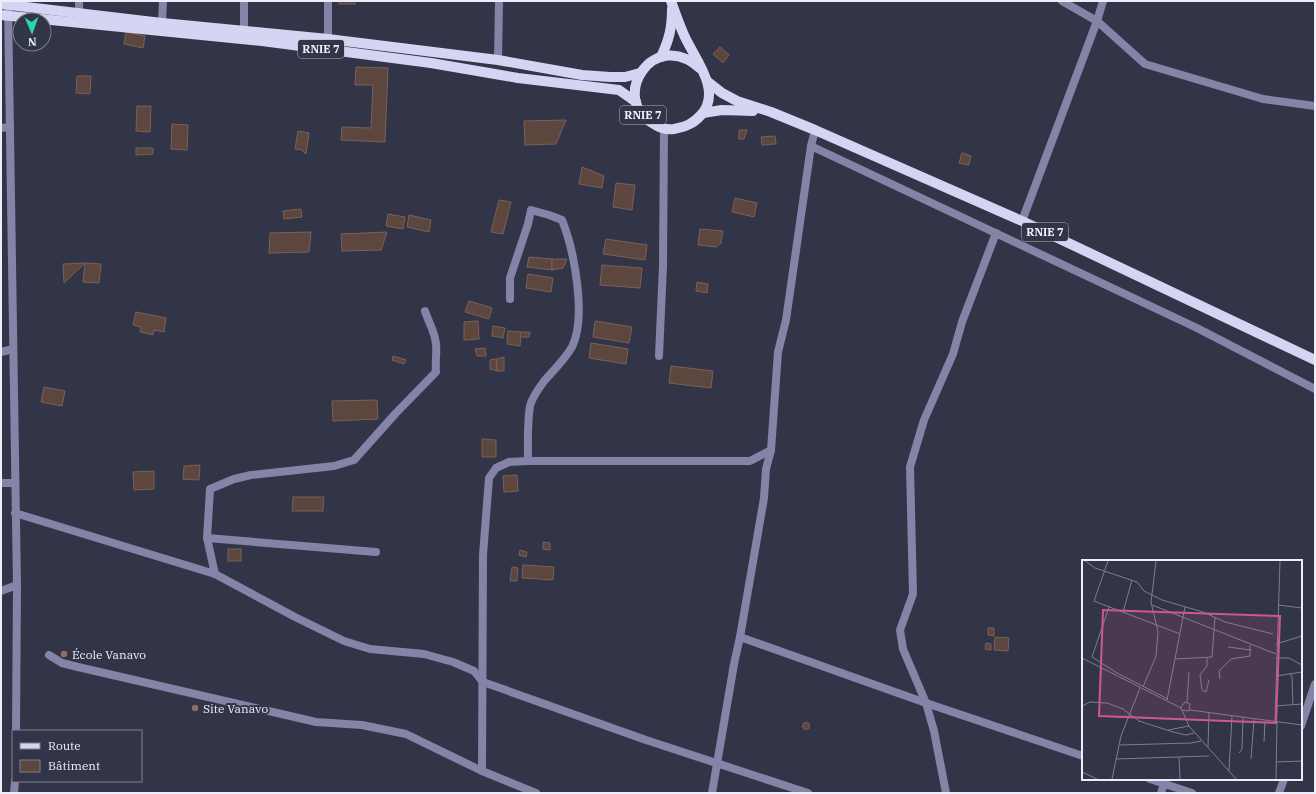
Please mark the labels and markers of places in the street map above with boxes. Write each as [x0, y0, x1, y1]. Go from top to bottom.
place label: École Vanavo [72, 647, 146, 662]
marker: École Vanavo [59, 649, 69, 659]
place label: Site Vanavo [203, 701, 268, 716]
marker: Site Vanavo [190, 703, 200, 713]

